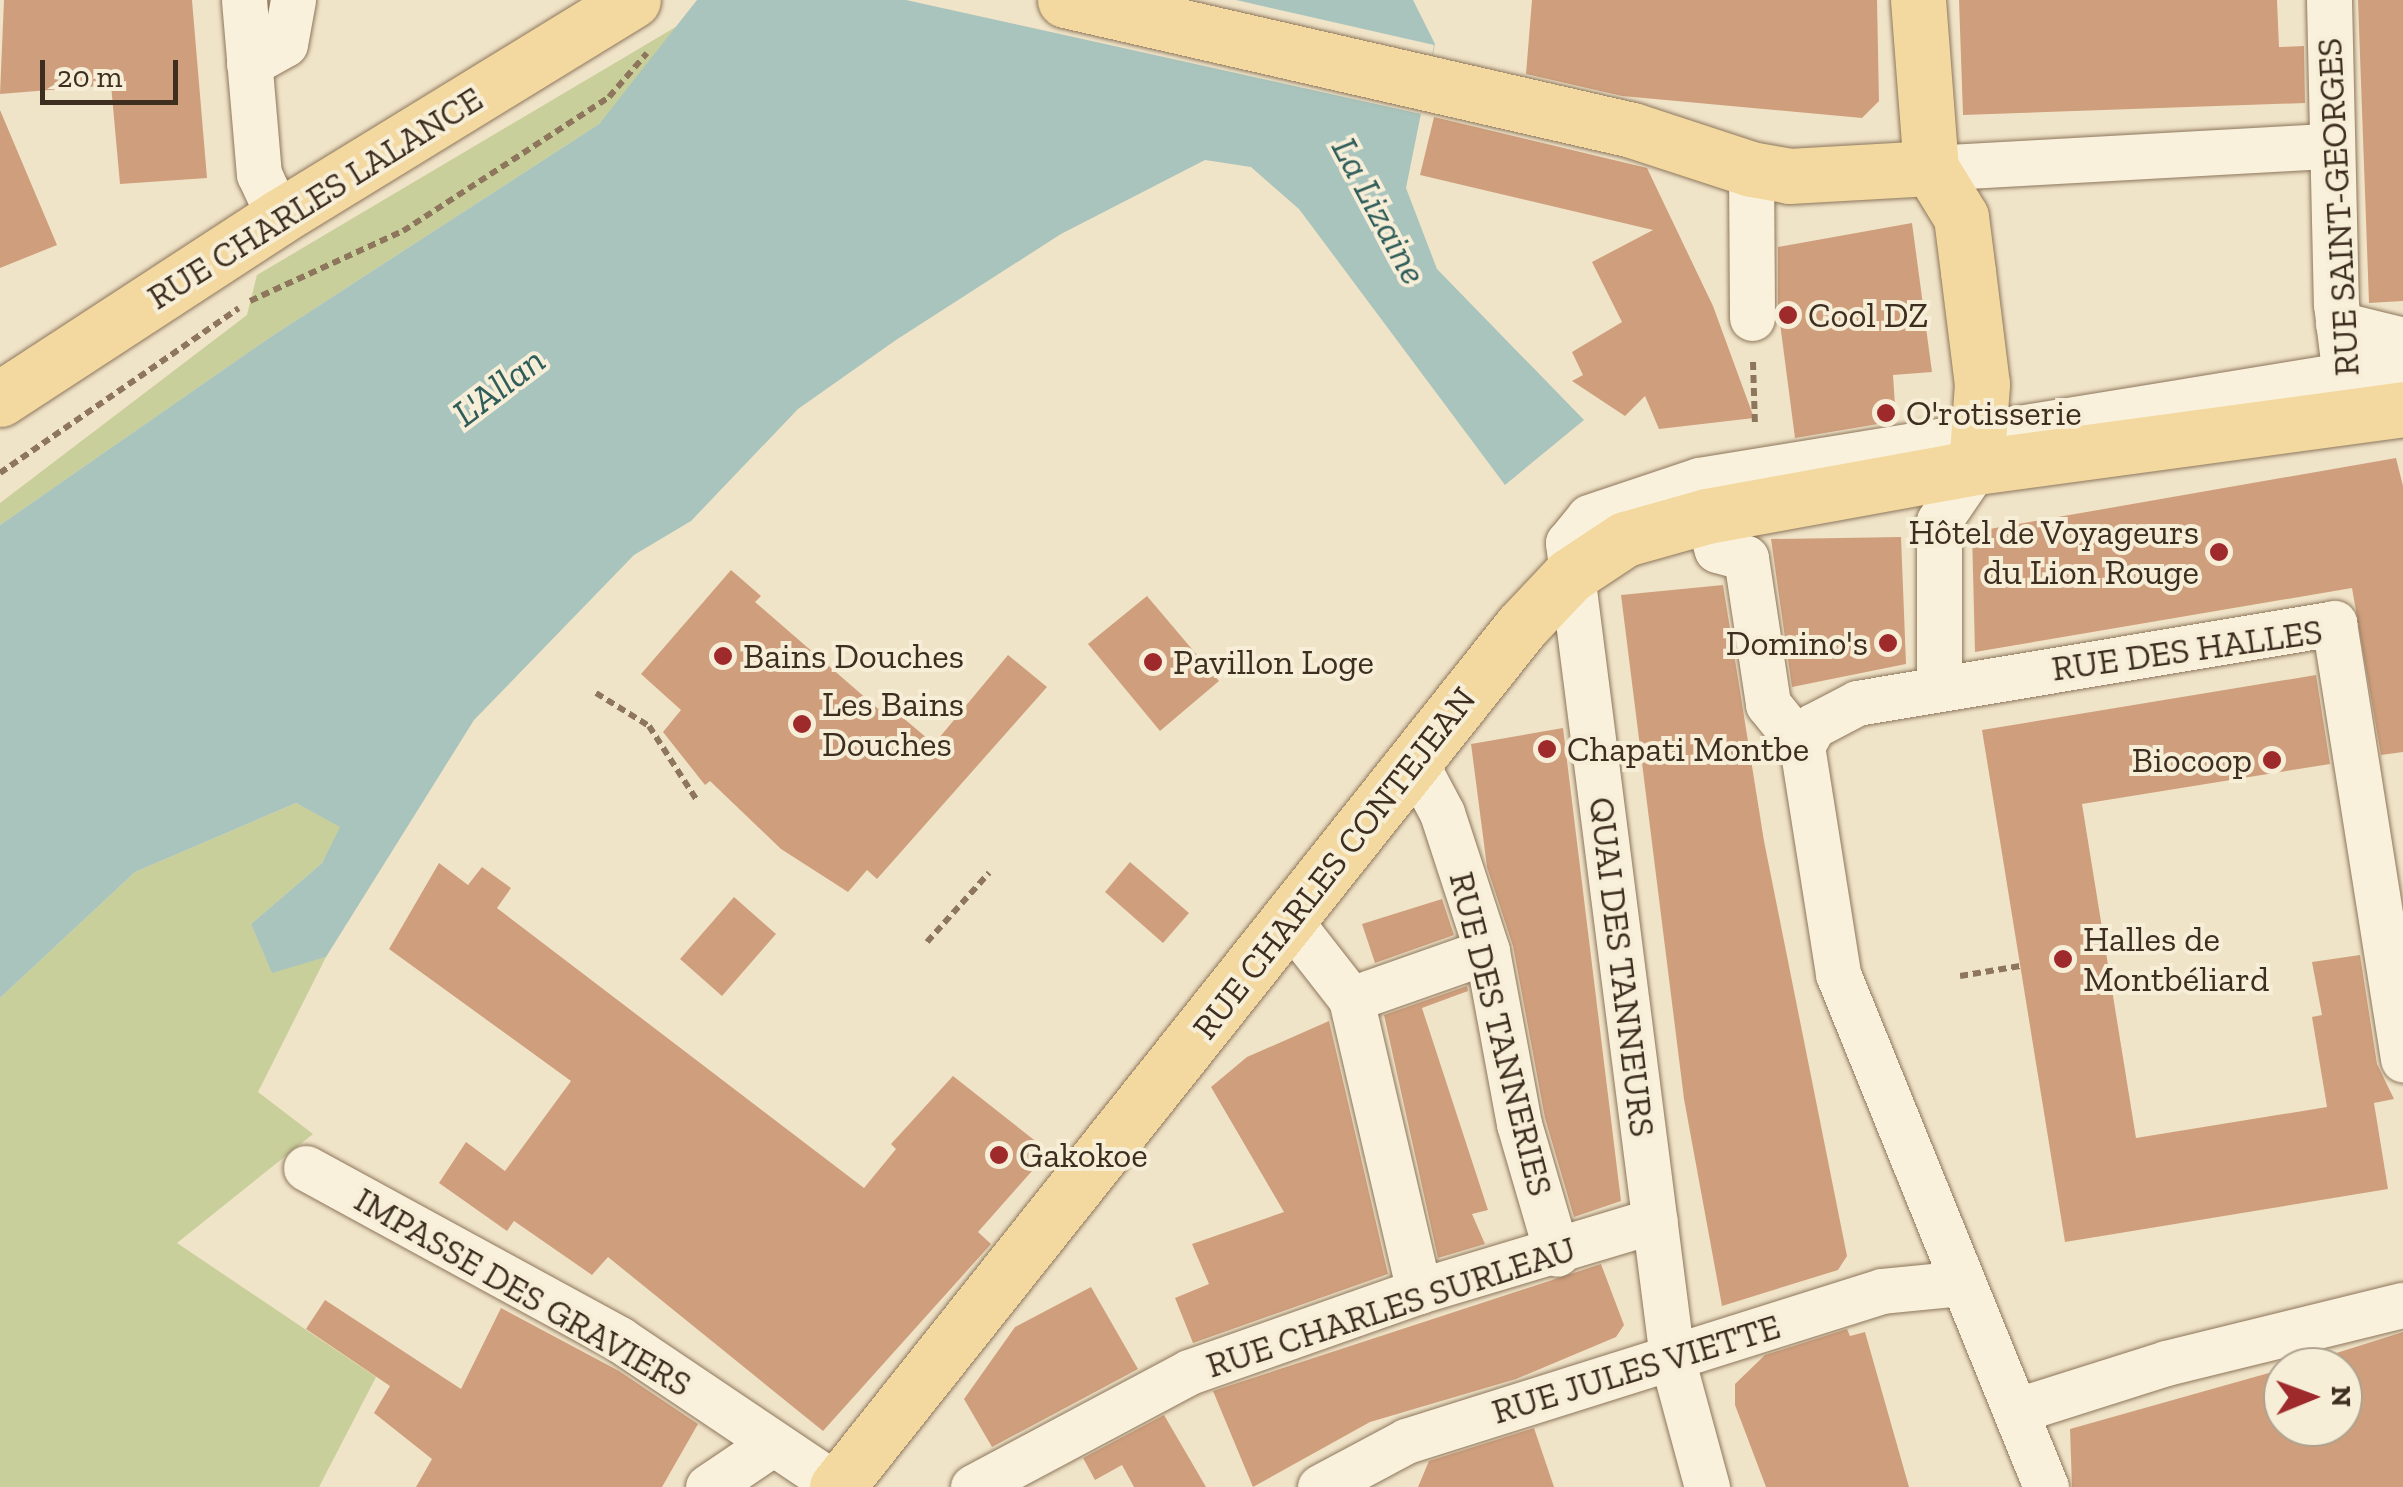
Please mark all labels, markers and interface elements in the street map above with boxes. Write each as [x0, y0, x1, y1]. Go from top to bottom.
street label: RUE SAINT-GEORGES [2308, 37, 2368, 377]
scale bar [45, 40, 182, 102]
text: 20 m [57, 59, 122, 95]
street label: RUE CHARLES LALANCE [140, 78, 490, 318]
water label: La Lizaine [1321, 130, 1437, 292]
place label: Cool DZ [1808, 294, 1928, 336]
marker: Cool DZ [1777, 304, 1799, 326]
water label: L'Allan [444, 338, 554, 436]
place label: O'rotisserie [1906, 392, 2082, 434]
marker: O'rotisserie [1875, 402, 1897, 424]
place label: Hôtel de Voyageurs du Lion Rouge [1907, 511, 2199, 593]
marker: Hôtel de Voyageurs du Lion Rouge [2208, 541, 2230, 563]
street label: RUE DES HALLES [2049, 610, 2325, 690]
place label: Domino's [1726, 622, 1868, 664]
marker: Domino's [1877, 632, 1899, 654]
place label: Bains Douches [743, 635, 964, 677]
place label: Pavillon Loge [1173, 641, 1374, 683]
marker: Bains Douches [712, 645, 734, 667]
marker: Pavillon Loge [1142, 651, 1164, 673]
street label: RUE CHARLES CONTEJEAN [1183, 679, 1485, 1047]
place label: Les Bains Douches [822, 683, 964, 765]
marker: Les Bains Douches [791, 713, 813, 735]
place label: Chapati Montbe [1567, 728, 1809, 770]
marker: Chapati Montbe [1536, 738, 1558, 760]
place label: Biocoop [2132, 739, 2252, 781]
marker: Biocoop [2261, 749, 2283, 771]
street label: QUAI DES TANNEURS [1580, 794, 1664, 1140]
street label: RUE DES TANNERIES [1440, 867, 1562, 1201]
place label: Halles de Montbéliard [2083, 918, 2269, 1000]
marker: Halles de Montbéliard [2052, 948, 2074, 970]
place label: Gakokoe [1019, 1134, 1148, 1176]
marker: Gakokoe [988, 1144, 1010, 1166]
street label: IMPASSE DES GRAVIERS [347, 1178, 699, 1406]
street label: RUE CHARLES SURLEAU [1201, 1227, 1581, 1387]
street label: RUE JULES VIETTE [1486, 1305, 1786, 1433]
north arrow [2263, 1347, 2363, 1447]
text: N [2325, 1386, 2358, 1407]

